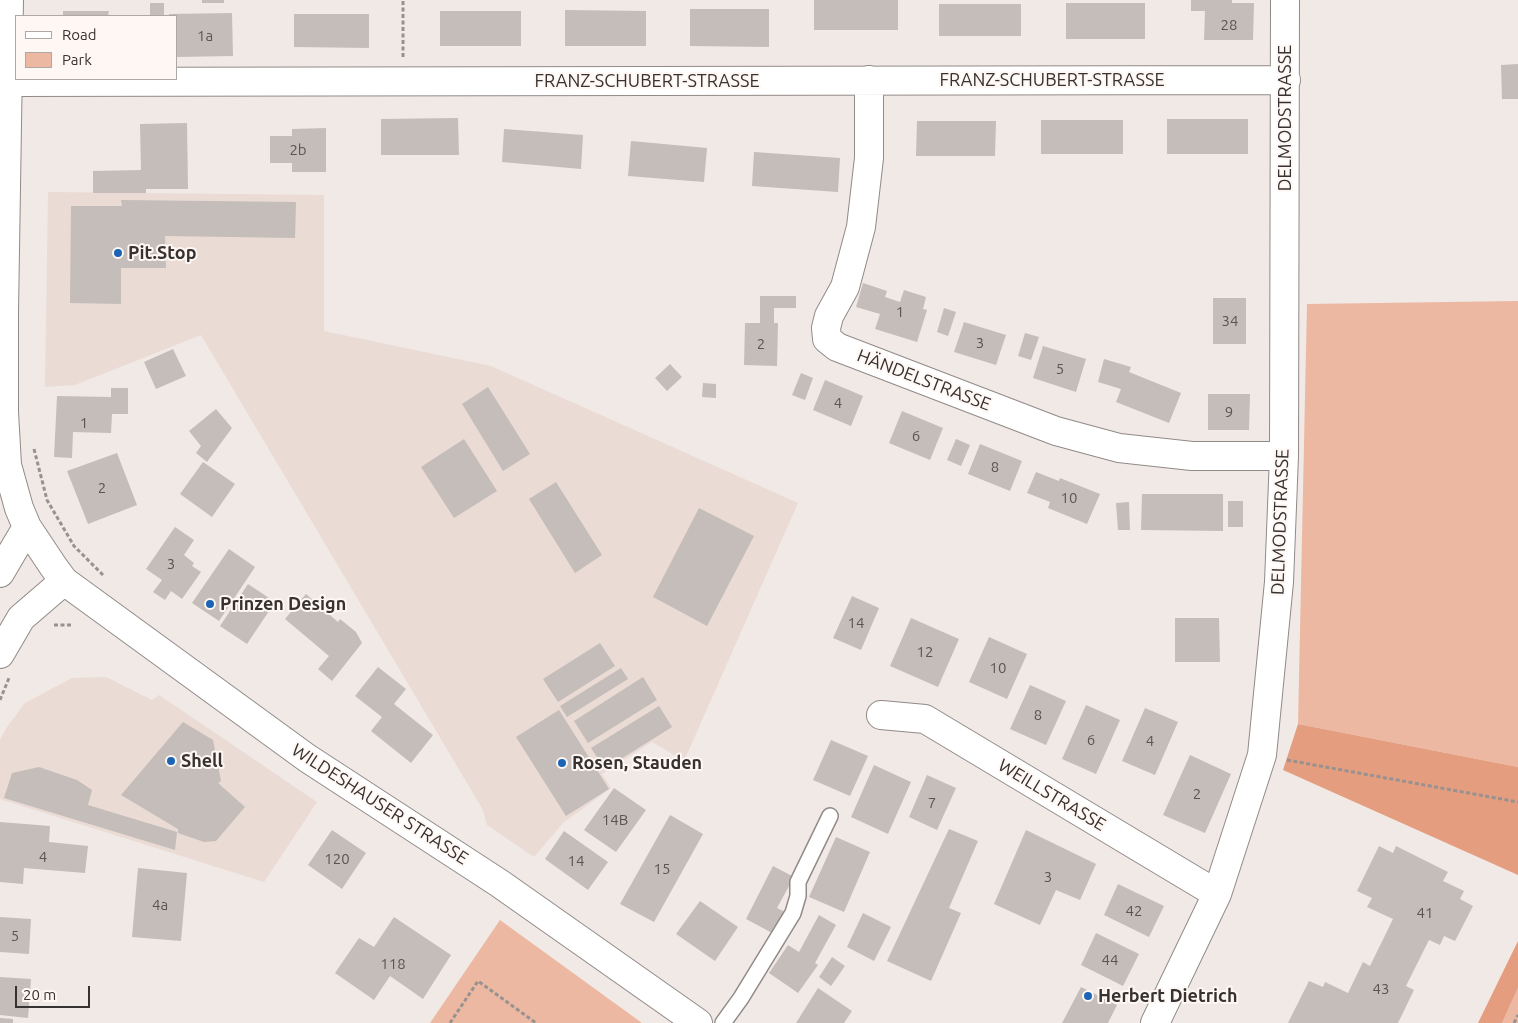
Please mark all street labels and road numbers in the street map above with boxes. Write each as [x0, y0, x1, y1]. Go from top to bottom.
street label: DELMODSTRASSE [1274, 45, 1296, 191]
street label: FRANZ-SCHUBERT-STRASSE [940, 69, 1164, 91]
street label: FRANZ-SCHUBERT-STRASSE [535, 70, 759, 92]
street label: HÄNDELSTRASSE [854, 345, 994, 415]
street label: DELMODSTRASSE [1267, 448, 1293, 596]
street label: WILDESHAUSER STRASSE [288, 739, 472, 869]
street label: WEILLSTRASSE [994, 754, 1110, 836]

